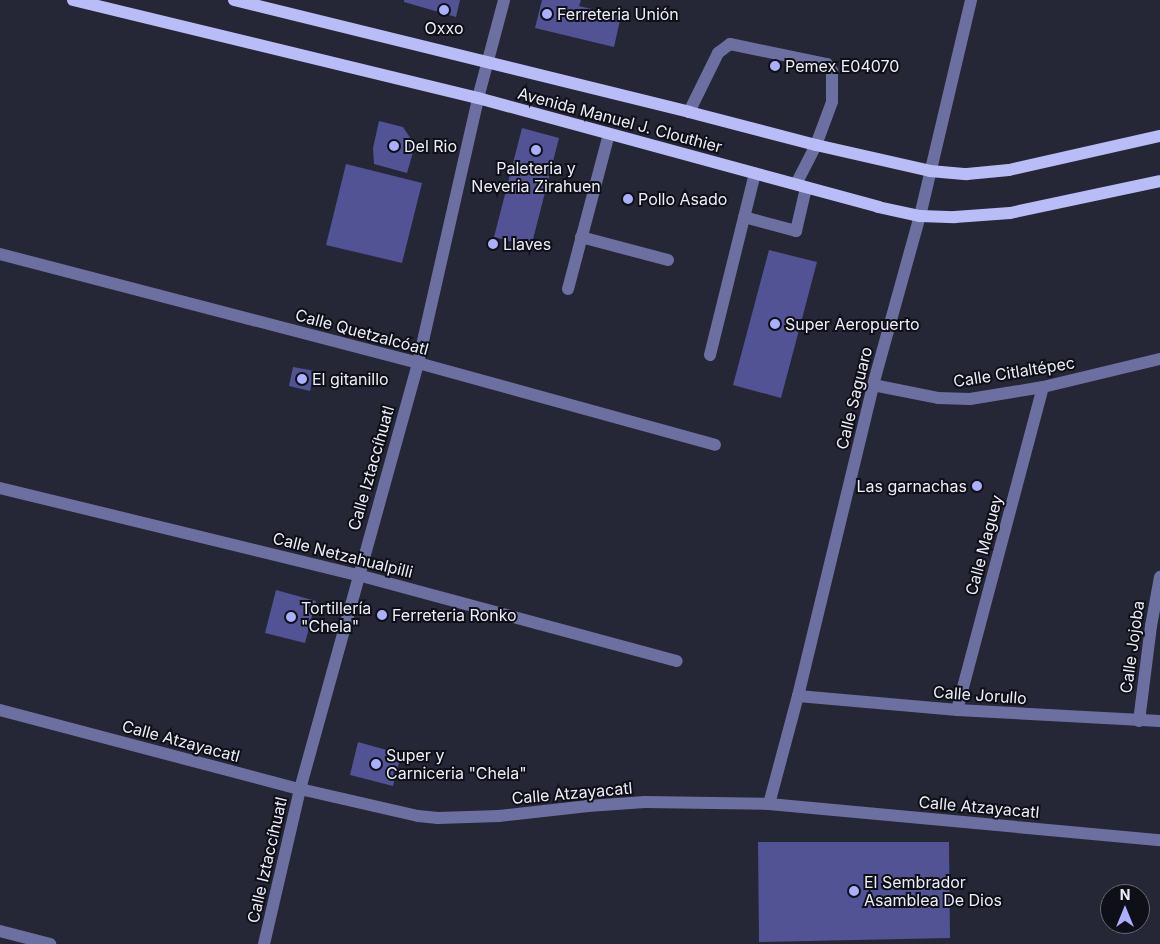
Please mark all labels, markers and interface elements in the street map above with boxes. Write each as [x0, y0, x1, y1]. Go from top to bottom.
marker: Oxxo [438, 4, 450, 16]
place label: Ferreteria Unión [557, 4, 679, 24]
marker: Ferreteria Unión [541, 8, 553, 20]
place label: Oxxo [425, 18, 463, 38]
place label: Pemex E04070 [785, 56, 899, 76]
marker: Pemex E04070 [769, 60, 781, 72]
street label: Avenida Manuel J. Clouthier [516, 83, 724, 157]
place label: Del Rio [404, 136, 457, 156]
marker: Del Rio [388, 140, 400, 152]
marker: Paleteria y Neveria Zirahuen [530, 144, 542, 156]
place label: Paleteria y Neveria Zirahuen [471, 158, 601, 196]
place label: Pollo Asado [638, 189, 727, 209]
marker: Pollo Asado [622, 193, 634, 205]
place label: Llaves [503, 234, 551, 254]
marker: Llaves [487, 238, 499, 250]
street label: Calle Quetzalcóatl [293, 305, 431, 359]
place label: Super Aeropuerto [785, 314, 920, 334]
marker: Super Aeropuerto [769, 318, 781, 330]
street label: Calle Saguaro [832, 345, 876, 451]
street label: Calle Citlaltépec [952, 353, 1076, 391]
place label: El gitanillo [312, 369, 389, 389]
marker: El gitanillo [296, 373, 308, 385]
street label: Calle Iztaccíhuatl [344, 403, 398, 533]
place label: Las garnachas [856, 476, 967, 496]
marker: Las garnachas [971, 480, 983, 492]
street label: Calle Maguey [961, 493, 1007, 597]
street label: Calle Netzahualpilli [271, 528, 415, 582]
place label: Tortillería "Chela" [301, 598, 371, 636]
street label: Calle Jojoba [1116, 599, 1148, 695]
place label: Ferreteria Ronko [392, 605, 517, 625]
marker: Ferreteria Ronko [376, 609, 388, 621]
marker: Tortillería "Chela" [285, 611, 297, 623]
street label: Calle Jorullo [933, 682, 1027, 708]
street label: Calle Atzayacatl [120, 716, 242, 766]
place label: Super y Carniceria "Chela" [386, 745, 527, 783]
marker: Super y Carniceria "Chela" [370, 758, 382, 770]
street label: Calle Atzayacatl [511, 778, 633, 808]
street label: Calle Atzayacatl [918, 792, 1040, 822]
street label: Calle Iztaccíhuatl [243, 795, 291, 925]
place label: El Sembrador Asamblea De Dios [864, 872, 1002, 910]
north arrow [1100, 884, 1150, 934]
marker: El Sembrador Asamblea De Dios [848, 885, 860, 897]
text: N [1120, 886, 1130, 903]

